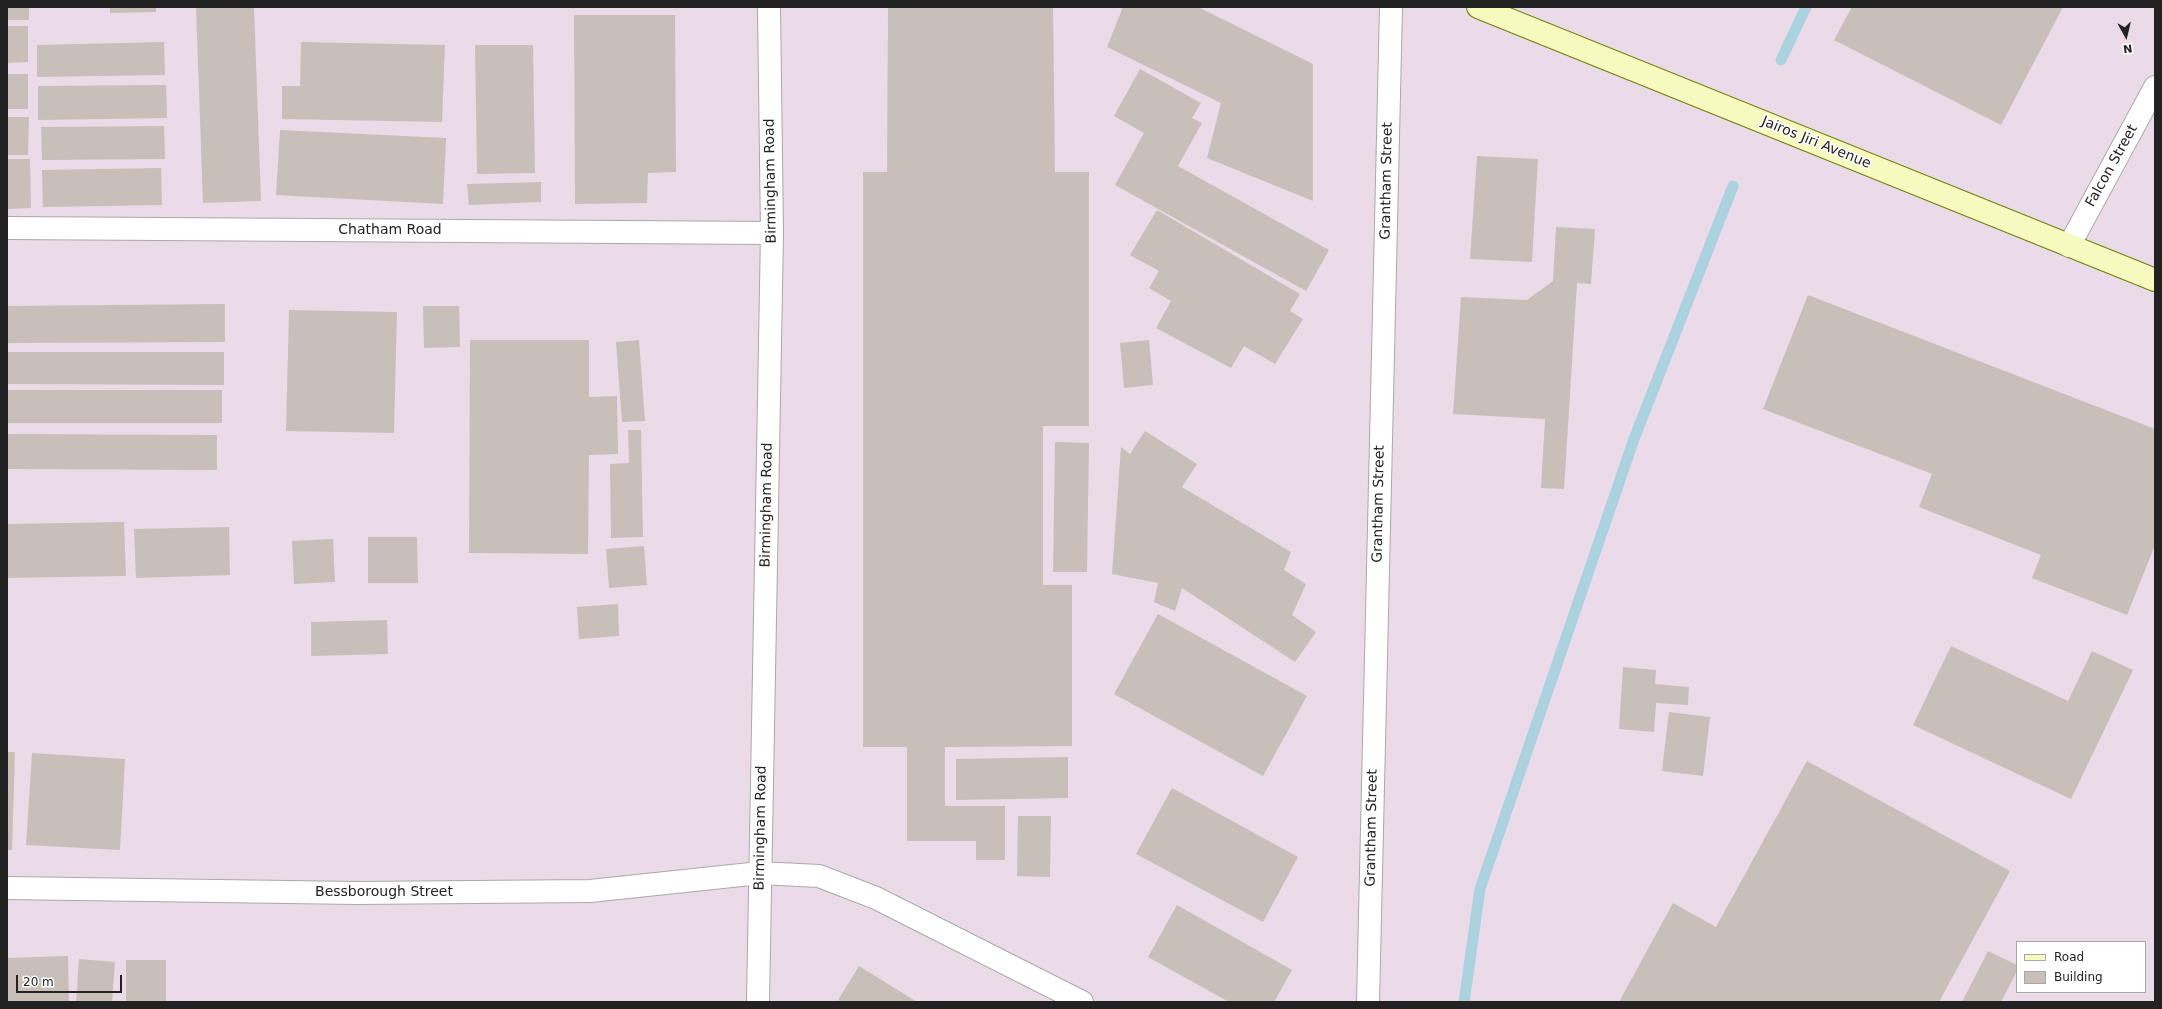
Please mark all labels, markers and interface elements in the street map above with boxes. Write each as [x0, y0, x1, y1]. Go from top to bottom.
north arrow [2106, 16, 2146, 56]
text: N [2122, 41, 2133, 55]
street label: Jairos Jiri Avenue [1759, 113, 1873, 173]
street label: Birmingham Road [762, 118, 780, 244]
street label: Grantham Street [1378, 122, 1396, 240]
street label: Falcon Street [2083, 122, 2141, 210]
street label: Chatham Road [338, 222, 442, 238]
street label: Birmingham Road [758, 442, 776, 568]
street label: Grantham Street [1370, 445, 1388, 563]
street label: Birmingham Road [752, 765, 770, 891]
street label: Grantham Street [1363, 769, 1381, 887]
street label: Bessborough Street [315, 884, 453, 900]
legend [2016, 941, 2146, 993]
text: Road [2054, 950, 2084, 964]
scale bar [18, 967, 124, 993]
text: Building [2054, 970, 2103, 984]
text: 20 m [23, 975, 54, 989]

